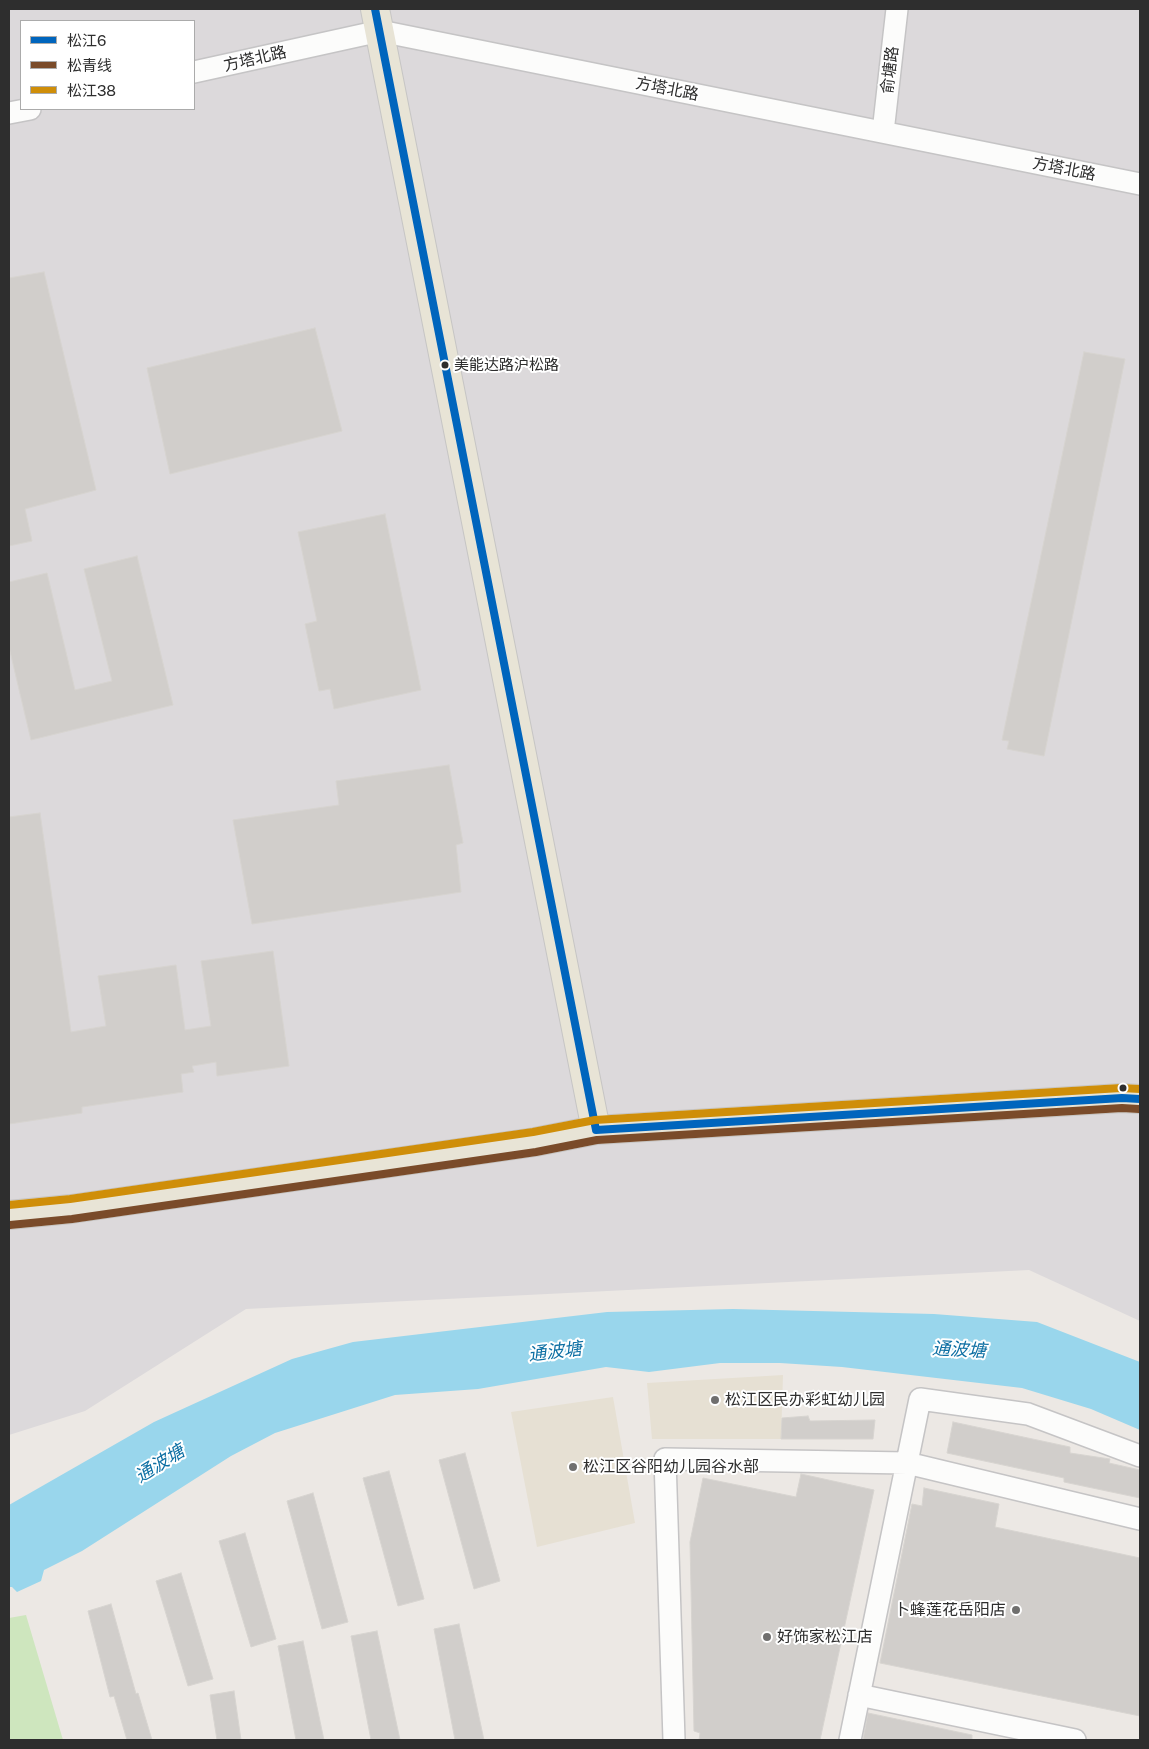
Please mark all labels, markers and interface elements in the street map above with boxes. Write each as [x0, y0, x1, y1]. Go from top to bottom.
legend [20, 20, 195, 110]
text: 松江6 [67, 32, 106, 49]
street label: 方塔北路 [222, 42, 288, 76]
street label: 俞塘路 [878, 45, 902, 95]
text: 松青线 [67, 57, 112, 74]
street label: 方塔北路 [634, 73, 700, 105]
text: 松江38 [67, 82, 116, 99]
street label: 方塔北路 [1031, 153, 1097, 185]
place label: 美能达路沪松路 [454, 356, 559, 374]
marker: 美能达路沪松路 [440, 360, 450, 370]
unlabelled marker [1118, 1083, 1128, 1093]
water label: 通波塘 [527, 1338, 583, 1366]
water label: 通波塘 [931, 1338, 987, 1362]
place label: 松江区民办彩虹幼儿园 [725, 1390, 885, 1410]
marker: 松江区民办彩虹幼儿园 [709, 1394, 721, 1406]
water label: 通波塘 [131, 1441, 189, 1487]
place label: 松江区谷阳幼儿园谷水部 [583, 1457, 759, 1477]
marker: 松江区谷阳幼儿园谷水部 [567, 1461, 579, 1473]
place label: 卜蜂莲花岳阳店 [894, 1600, 1006, 1620]
marker: 卜蜂莲花岳阳店 [1010, 1604, 1022, 1616]
place label: 好饰家松江店 [777, 1627, 873, 1647]
marker: 好饰家松江店 [761, 1631, 773, 1643]

